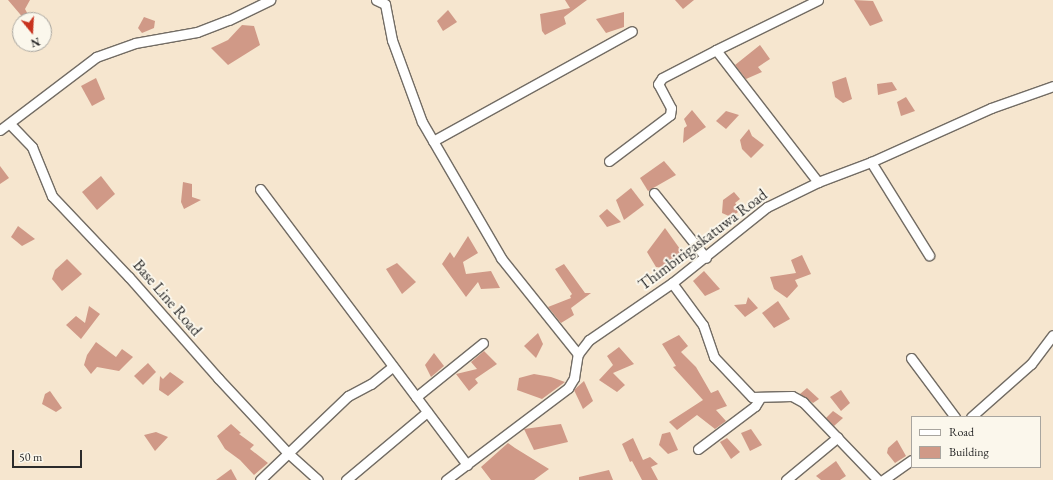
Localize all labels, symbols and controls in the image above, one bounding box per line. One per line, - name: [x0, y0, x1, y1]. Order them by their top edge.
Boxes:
- north arrow: [12, 12, 52, 52]
- text: N: [29, 34, 42, 50]
- street label: Thimbirigaskatuwa Road: [635, 185, 771, 295]
- street label: Base Line Road: [129, 256, 205, 340]
- legend: [911, 416, 1041, 468]
- text: Road: [949, 424, 974, 440]
- scale bar: [14, 442, 84, 468]
- text: Building: [949, 444, 989, 460]
- text: 50 m: [19, 449, 42, 465]

